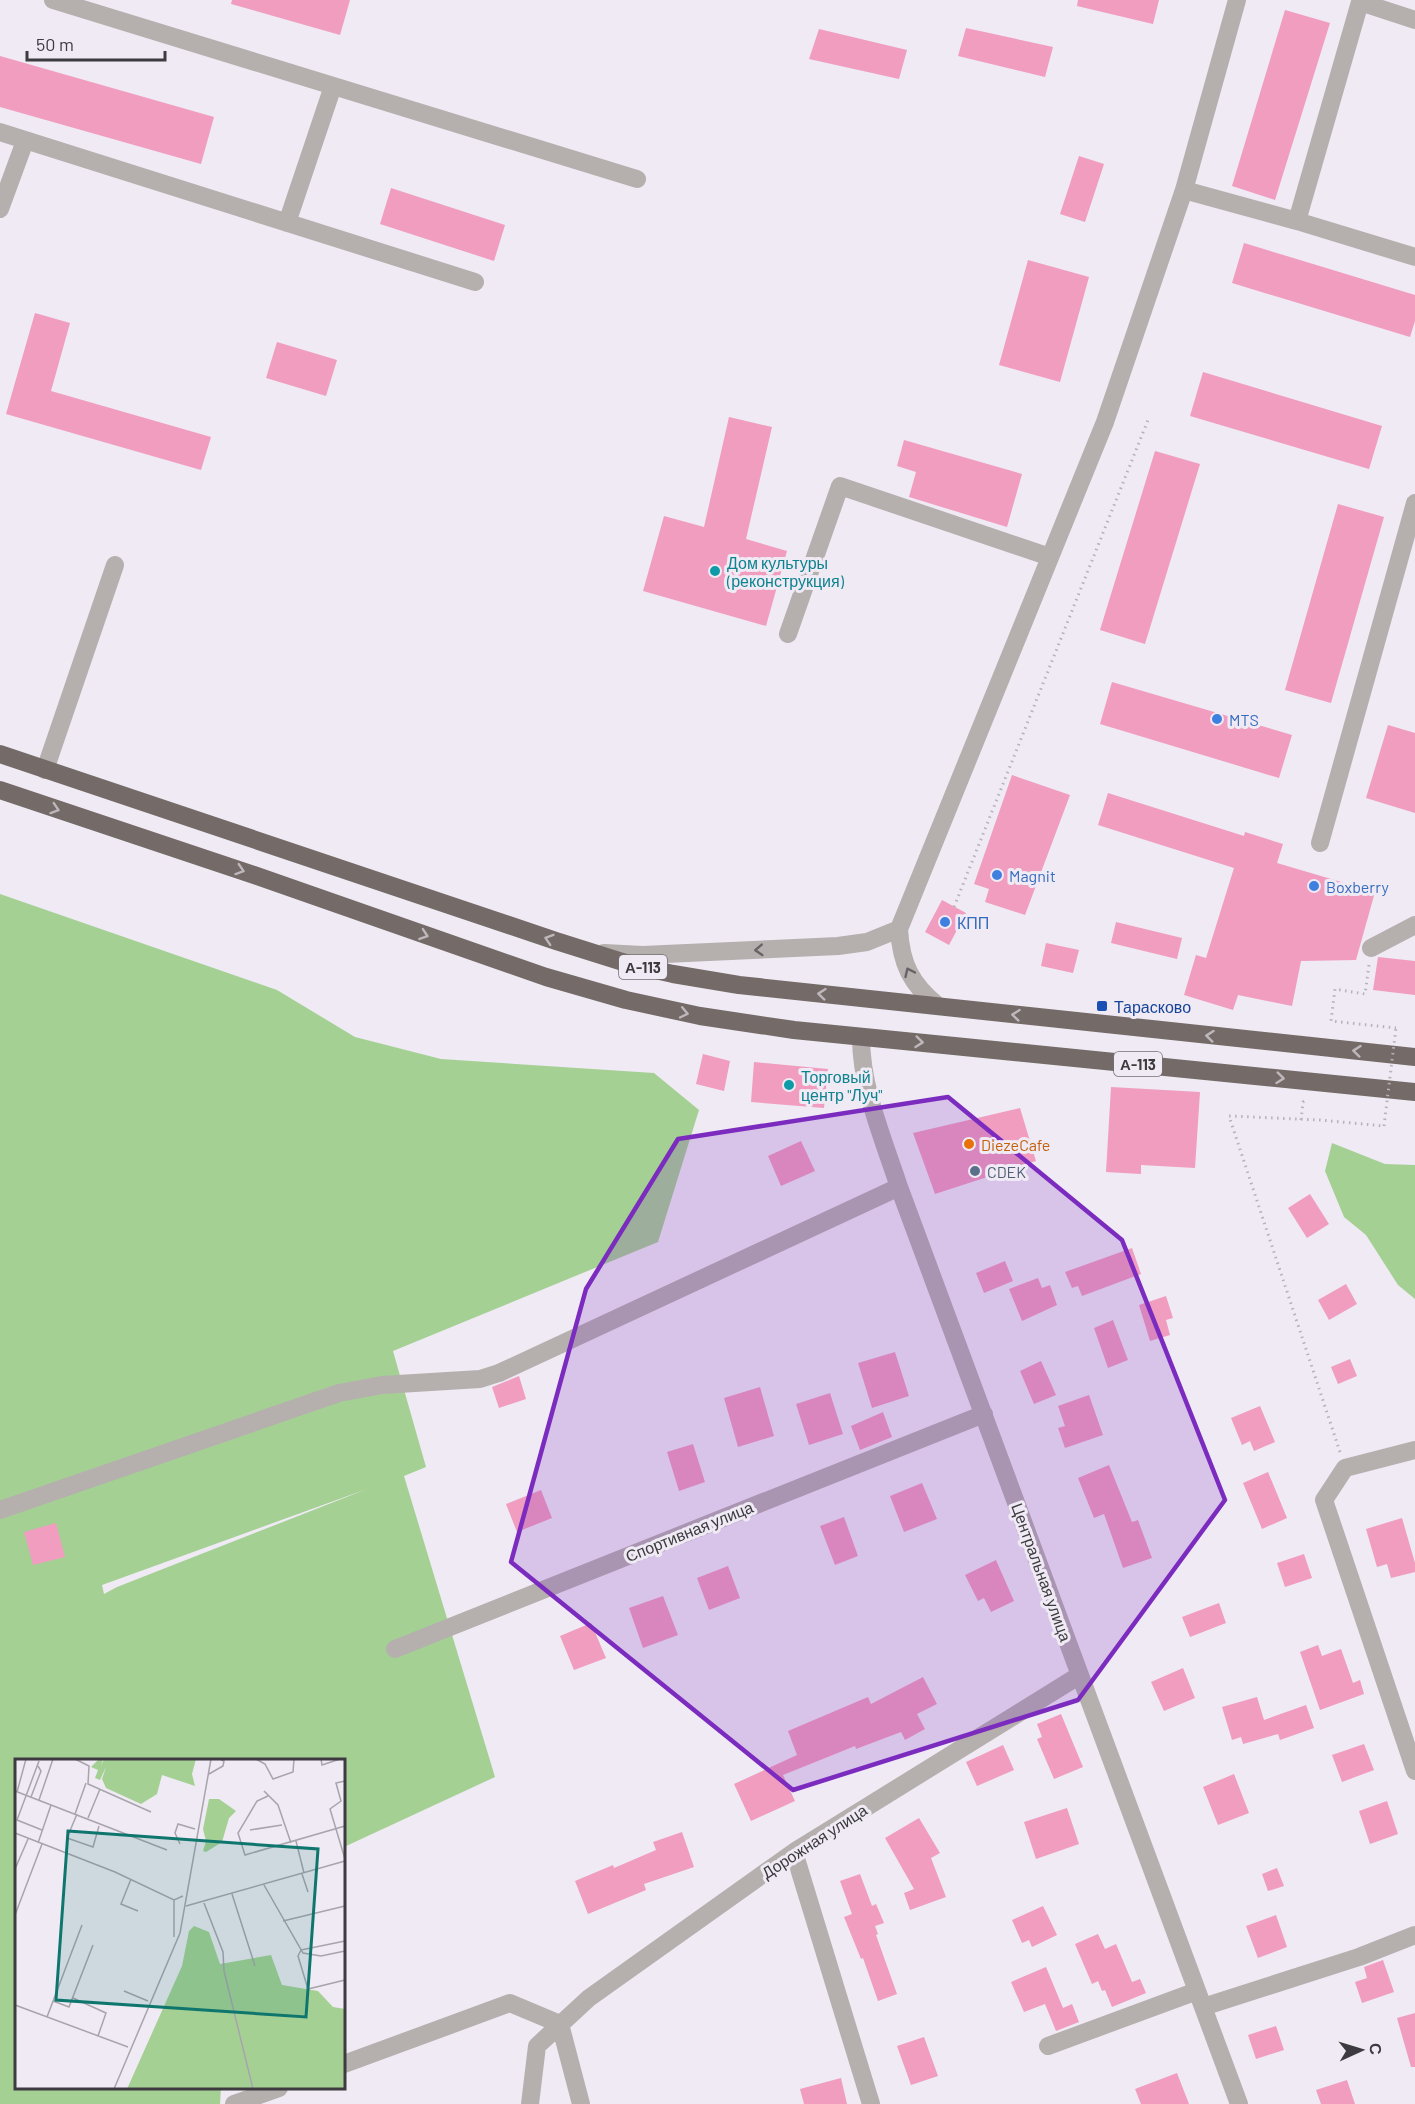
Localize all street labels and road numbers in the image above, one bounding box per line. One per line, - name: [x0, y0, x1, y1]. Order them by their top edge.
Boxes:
- road number: А-113: [619, 955, 667, 979]
- road number: А-113: [1114, 1052, 1162, 1076]
- street label: Спортивная улица: [622, 1497, 756, 1565]
- street label: Центральная улица: [1008, 1500, 1076, 1644]
- street label: Дорожная улица: [758, 1800, 870, 1882]

